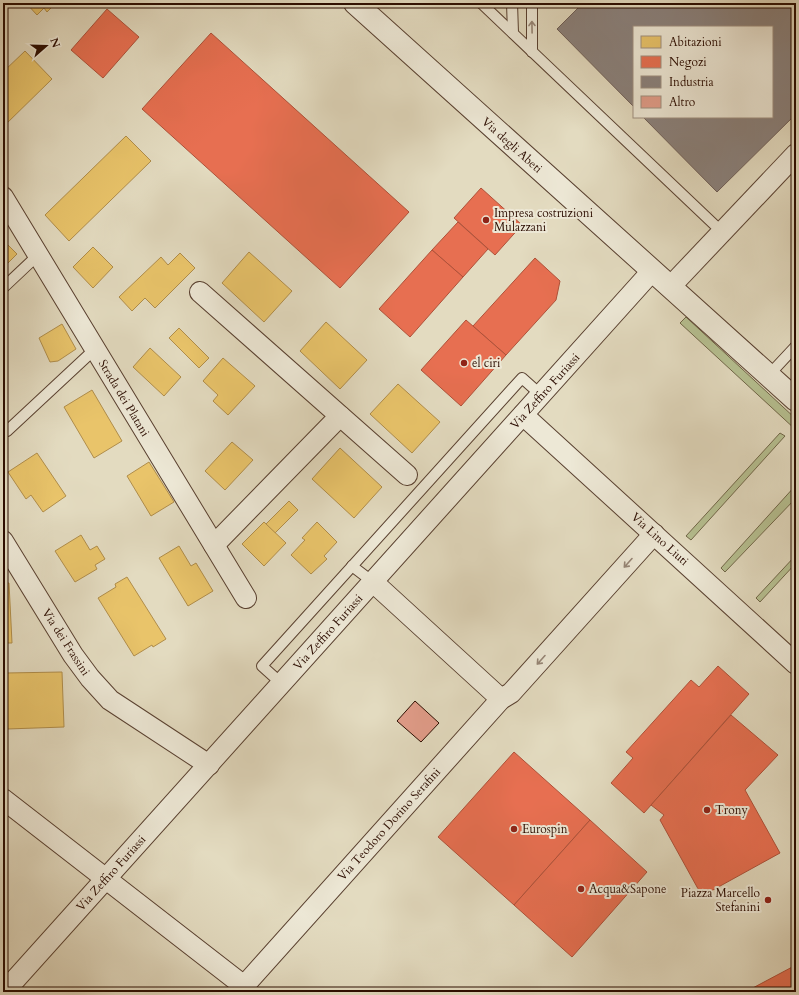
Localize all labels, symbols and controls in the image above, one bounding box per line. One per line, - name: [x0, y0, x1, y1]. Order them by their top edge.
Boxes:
- one-way arrow: [528, 21, 536, 34]
- north arrow: [26, 26, 66, 66]
- legend: [633, 26, 773, 118]
- text: Abitazioni: [669, 34, 722, 50]
- text: N: [46, 36, 64, 50]
- text: Negozi: [669, 54, 707, 70]
- text: Industria: [669, 74, 714, 90]
- text: Altro: [669, 94, 696, 110]
- street label: Via degli Abeti: [478, 113, 546, 177]
- place label: Impresa costruzioni Mulazzani: [494, 205, 594, 235]
- marker: Impresa costruzioni Mulazzani: [481, 215, 491, 225]
- street label: Via Zeffiro Furiassi: [507, 349, 584, 432]
- place label: el ciri: [472, 355, 501, 371]
- street label: Strada dei Platani: [95, 357, 154, 440]
- marker: el ciri: [459, 358, 469, 368]
- street label: Via Lino Liuti: [628, 509, 693, 570]
- one-way arrow: [623, 558, 632, 568]
- street label: Via Zeffiro Furiassi: [290, 590, 367, 673]
- street label: Via dei Frassini: [38, 605, 94, 679]
- one-way arrow: [536, 655, 545, 665]
- street label: Via Teodoro Dorino Serafini: [334, 764, 444, 884]
- place label: Trony: [715, 802, 748, 818]
- marker: Trony: [702, 805, 712, 815]
- place label: Eurospin: [522, 821, 568, 837]
- marker: Eurospin: [509, 824, 519, 834]
- street label: Via Zeffiro Furiassi: [73, 831, 150, 914]
- place label: Acqua&Sapone: [589, 881, 666, 897]
- marker: Acqua&Sapone: [576, 884, 586, 894]
- place label: Piazza Marcello Stefanini: [681, 885, 761, 915]
- marker: Piazza Marcello Stefanini: [763, 895, 773, 905]

